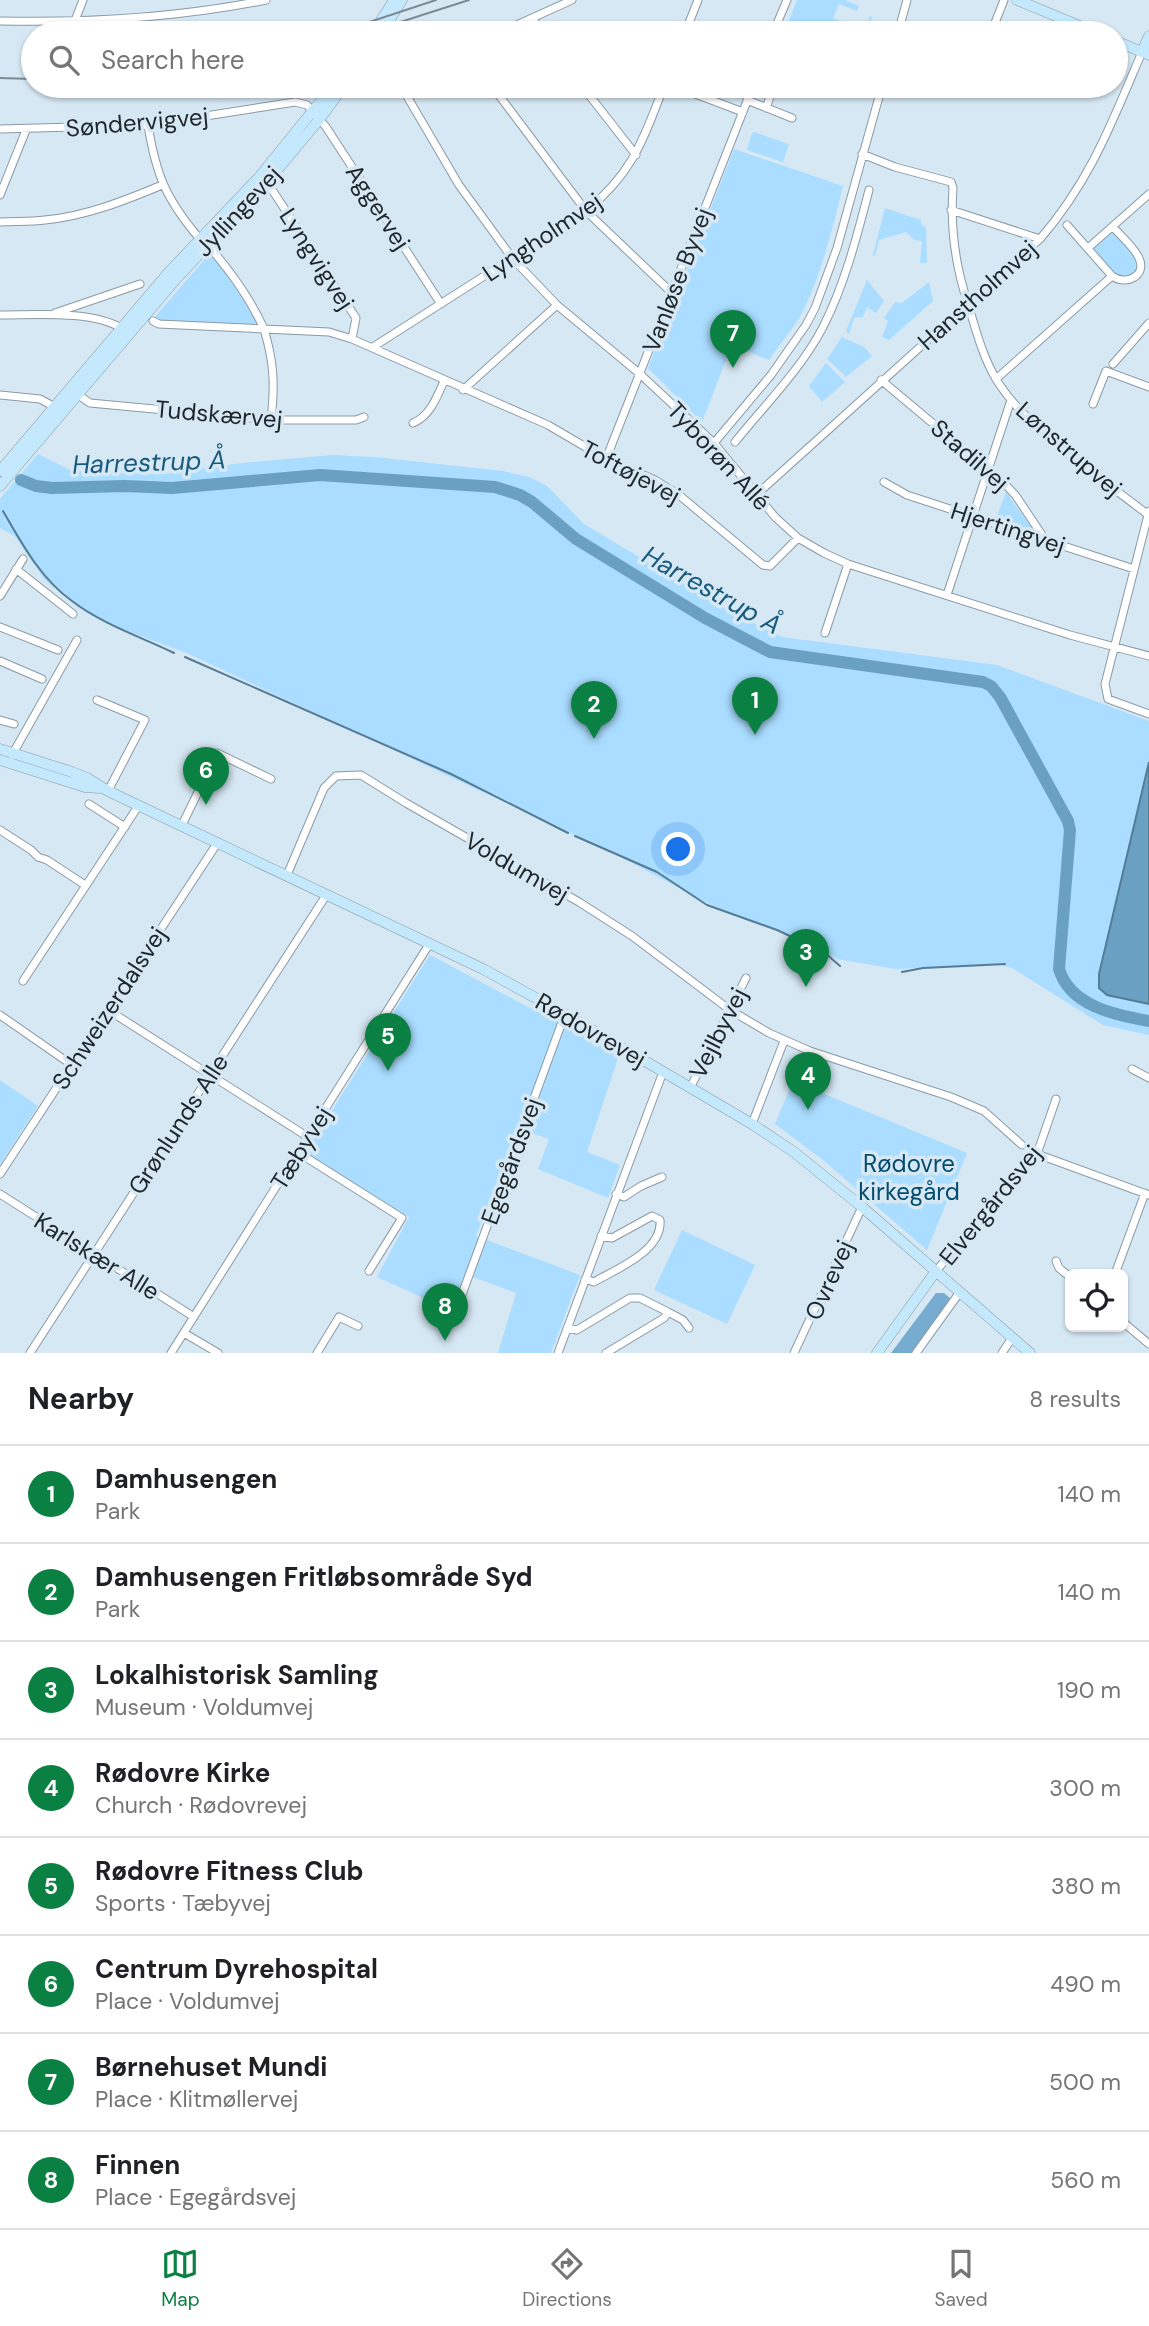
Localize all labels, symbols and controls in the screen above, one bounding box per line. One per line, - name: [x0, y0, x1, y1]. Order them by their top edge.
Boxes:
- search box: [21, 21, 1128, 98]
- icon: search: [45, 41, 83, 79]
- text: Search here: [101, 43, 244, 77]
- street label: Søndervigvej: [64, 100, 210, 144]
- street label: Aggervej: [339, 158, 417, 256]
- street label: Jyllingevej: [188, 159, 288, 263]
- street label: Lyngholmvej: [476, 186, 608, 288]
- street label: Lyngvigvej: [273, 202, 361, 316]
- street label: Vanløse Byvej: [635, 203, 719, 357]
- street label: Hanstholmvej: [911, 233, 1043, 357]
- pin: 7: [710, 310, 756, 368]
- street label: Tudskærvej: [154, 393, 284, 435]
- street label: Tyborøn Allé: [661, 395, 777, 517]
- street label: Lønstrupvej: [1010, 395, 1128, 503]
- street label: Stadilvej: [924, 412, 1016, 498]
- street label: Toftøjevej: [576, 433, 686, 511]
- water label: Harrestrup Å: [71, 442, 227, 482]
- street label: Hjertingvej: [947, 495, 1069, 561]
- water label: Harrestrup Å: [636, 538, 788, 642]
- pin: 1: [732, 677, 778, 735]
- pin: 2: [571, 681, 617, 739]
- pin: 6: [183, 747, 229, 805]
- street label: Voldumvej: [459, 825, 575, 909]
- your location: [661, 832, 695, 866]
- street label: Schweizerdalsvej: [45, 921, 173, 1095]
- pin: 3: [783, 929, 829, 987]
- street label: Vejlbyvej: [682, 982, 754, 1084]
- street label: Rødovrevej: [530, 986, 652, 1074]
- pin: 5: [365, 1013, 411, 1071]
- street label: Grønlunds Alle: [121, 1048, 235, 1200]
- pin: 4: [785, 1052, 831, 1110]
- street label: Egegårdsvej: [474, 1093, 548, 1229]
- street label: Tæbyvej: [263, 1101, 339, 1195]
- street label: Elvergårdsvej: [932, 1139, 1048, 1271]
- park label: Rødovre kirkegård: [858, 1148, 960, 1207]
- street label: Karlskær Alle: [28, 1205, 166, 1307]
- street label: Ovrevej: [798, 1235, 860, 1325]
- map controls: [1065, 1269, 1128, 1332]
- button: locate: [1065, 1269, 1128, 1332]
- pin: 8: [422, 1283, 468, 1341]
- text: Nearby: [28, 1379, 134, 1418]
- text: 8 results: [1029, 1384, 1121, 1414]
- text: Damhusengen: [95, 1462, 277, 1496]
- text: 1: [47, 1479, 55, 1509]
- text: 140 m: [1058, 1479, 1121, 1509]
- text: Park: [95, 1496, 140, 1526]
- text: Damhusengen Fritløbsområde Syd: [95, 1560, 533, 1594]
- text: 2: [44, 1577, 58, 1607]
- text: 140 m: [1058, 1577, 1121, 1607]
- text: Park: [95, 1594, 140, 1624]
- text: Lokalhistorisk Samling: [95, 1658, 379, 1692]
- text: 3: [44, 1675, 58, 1705]
- text: 190 m: [1057, 1675, 1121, 1705]
- text: Museum · Voldumvej: [95, 1692, 313, 1722]
- text: Rødovre Kirke: [95, 1756, 270, 1790]
- text: 4: [44, 1773, 58, 1803]
- text: 300 m: [1049, 1773, 1121, 1803]
- text: Church · Rødovrevej: [95, 1790, 307, 1820]
- text: Rødovre Fitness Club: [95, 1854, 364, 1888]
- text: 5: [44, 1871, 58, 1901]
- text: 380 m: [1051, 1871, 1121, 1901]
- text: Sports · Tæbyvej: [95, 1888, 271, 1918]
- text: Centrum Dyrehospital: [95, 1952, 378, 1986]
- text: 6: [44, 1969, 58, 1999]
- text: 490 m: [1050, 1969, 1121, 1999]
- text: Place · Voldumvej: [95, 1986, 280, 2016]
- text: Børnehuset Mundi: [95, 2050, 327, 2084]
- text: 7: [45, 2067, 57, 2097]
- text: 500 m: [1049, 2067, 1121, 2097]
- text: Place · Klitmøllervej: [95, 2084, 298, 2114]
- text: Finnen: [95, 2148, 180, 2182]
- text: 8: [44, 2165, 58, 2195]
- text: 560 m: [1050, 2165, 1121, 2195]
- text: Place · Egegårdsvej: [95, 2182, 296, 2212]
- tab: Map: [161, 2245, 200, 2312]
- tab: Directions: [522, 2245, 612, 2312]
- tab: Saved: [934, 2245, 988, 2312]

